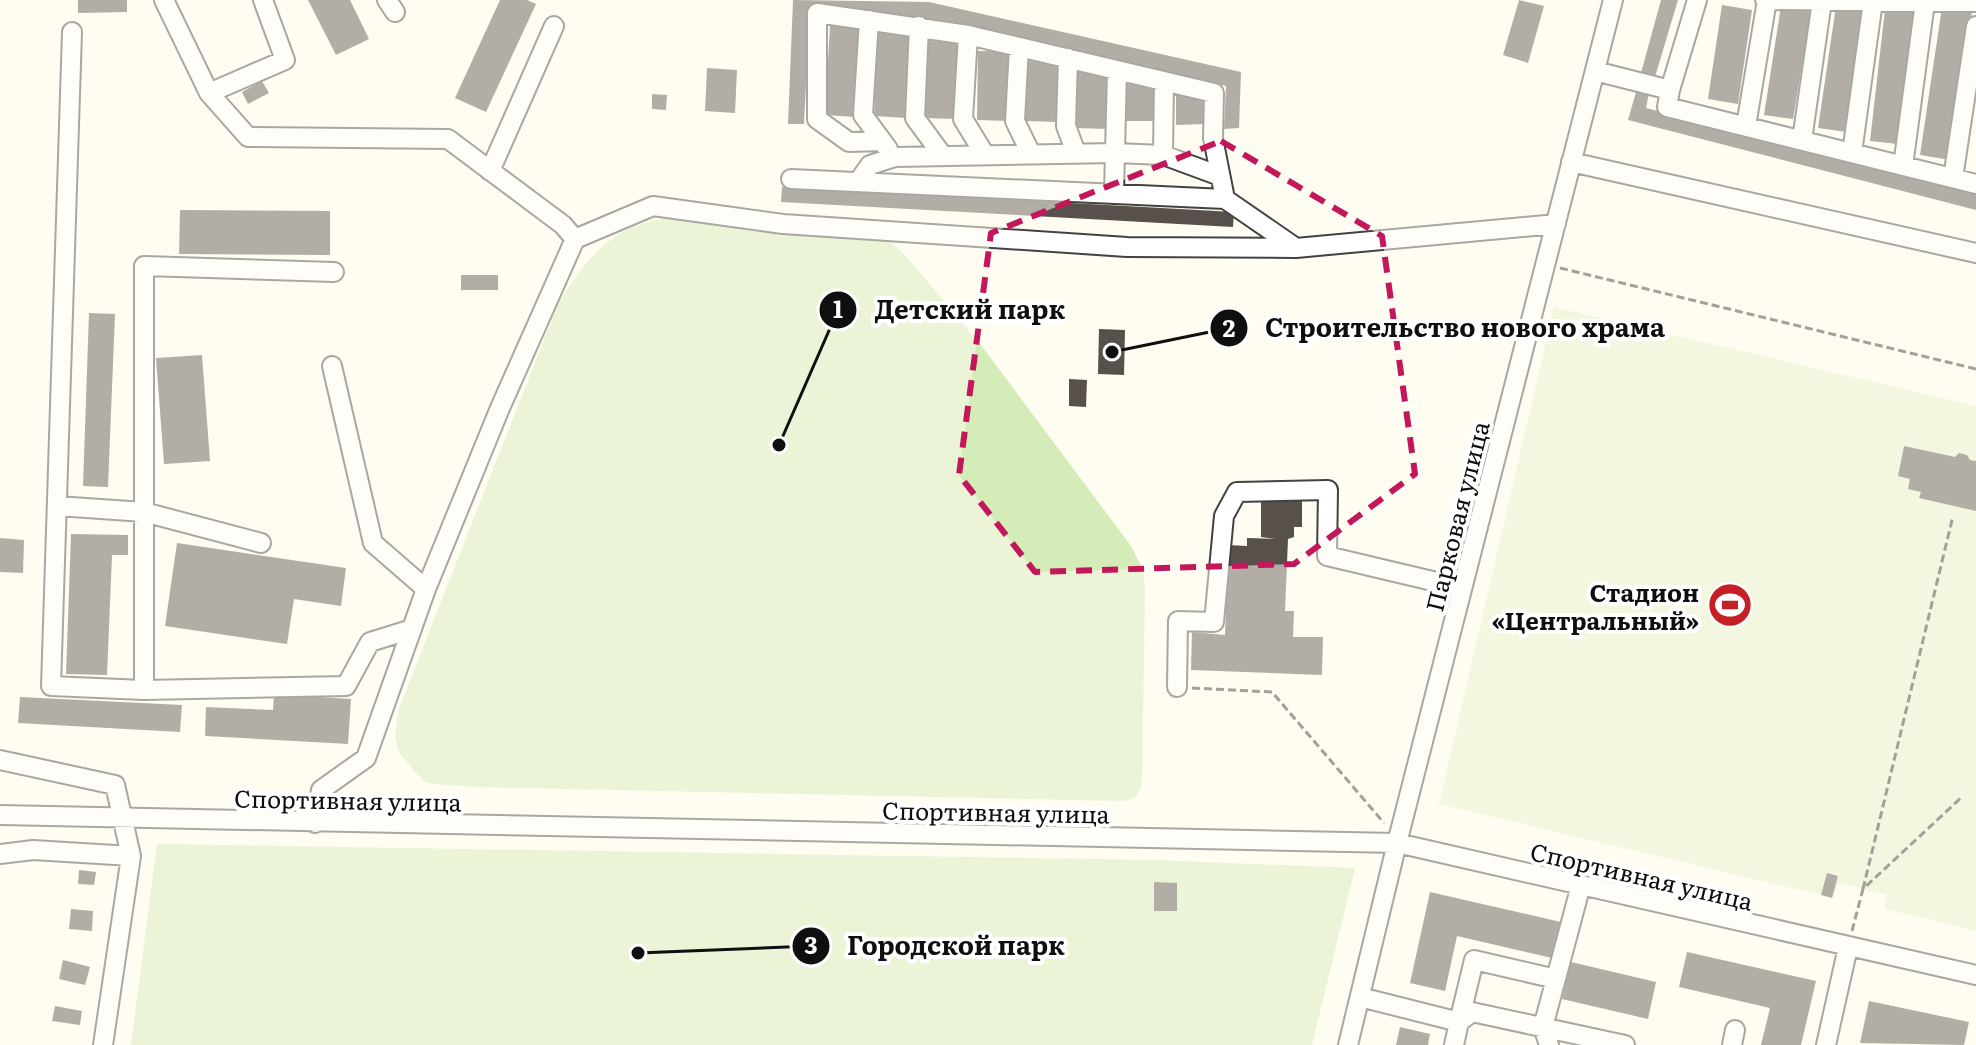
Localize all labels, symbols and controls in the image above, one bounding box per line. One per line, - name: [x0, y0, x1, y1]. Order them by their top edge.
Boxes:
- callout: Детский парк: [818, 285, 1081, 335]
- text: Детский парк: [875, 288, 1065, 327]
- text: 1: [833, 290, 843, 325]
- callout: Строительство нового храма: [1209, 303, 1681, 353]
- text: Строительство нового храма: [1265, 306, 1665, 345]
- text: 2: [1223, 309, 1236, 344]
- street label: Парковая улица: [1415, 417, 1497, 615]
- place label: Стадион «Центральный»: [1492, 574, 1699, 637]
- sports icon: Стадион «Центральный»: [1706, 581, 1754, 629]
- street label: Спортивная улица: [234, 780, 462, 818]
- street label: Спортивная улица: [882, 792, 1110, 830]
- street label: Спортивная улица: [1527, 832, 1757, 918]
- callout: Городской парк: [791, 921, 1081, 971]
- text: Городской парк: [847, 924, 1065, 963]
- text: 3: [804, 926, 818, 961]

